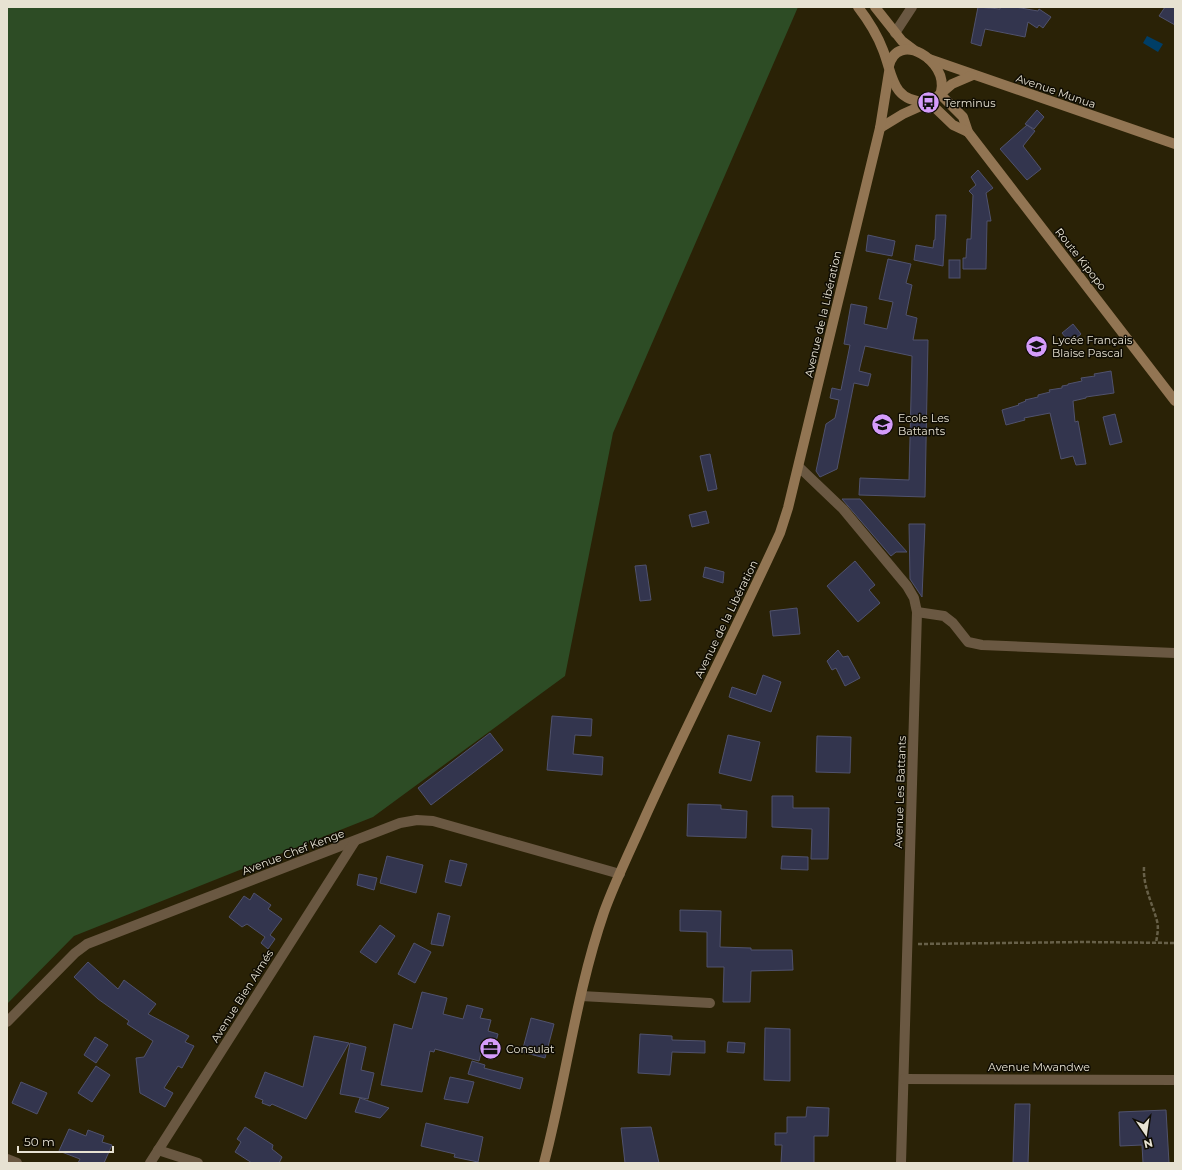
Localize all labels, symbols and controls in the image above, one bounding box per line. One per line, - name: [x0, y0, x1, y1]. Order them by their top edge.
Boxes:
- street label: Avenue Munua: [1014, 71, 1098, 111]
- bus stop icon: Terminus: [915, 90, 941, 116]
- place label: Terminus: [944, 96, 996, 110]
- street label: Route Kipopo: [1052, 225, 1110, 293]
- street label: Avenue de la Libération: [802, 249, 844, 379]
- school or university icon: Lycée Français Blaise Pascal: [1024, 333, 1050, 359]
- place label: Lycée Français Blaise Pascal: [1052, 333, 1133, 360]
- school or university icon: Ecole Les Battants: [869, 411, 895, 437]
- place label: Ecole Les Battants: [898, 411, 950, 438]
- street label: Avenue de la Libération: [691, 558, 761, 680]
- street label: Avenue Les Battants: [891, 735, 909, 849]
- street label: Avenue Chef Kenge: [240, 826, 347, 878]
- street label: Avenue Bien Aimés: [208, 946, 277, 1045]
- office icon: Consulat: [478, 1036, 504, 1062]
- place label: Consulat: [506, 1042, 555, 1056]
- street label: Avenue Mwandwe: [988, 1060, 1090, 1074]
- north arrow: [1126, 1114, 1166, 1154]
- scale bar: [18, 1128, 113, 1154]
- text: 50 m: [24, 1134, 55, 1149]
- text: N: [1142, 1136, 1154, 1152]

